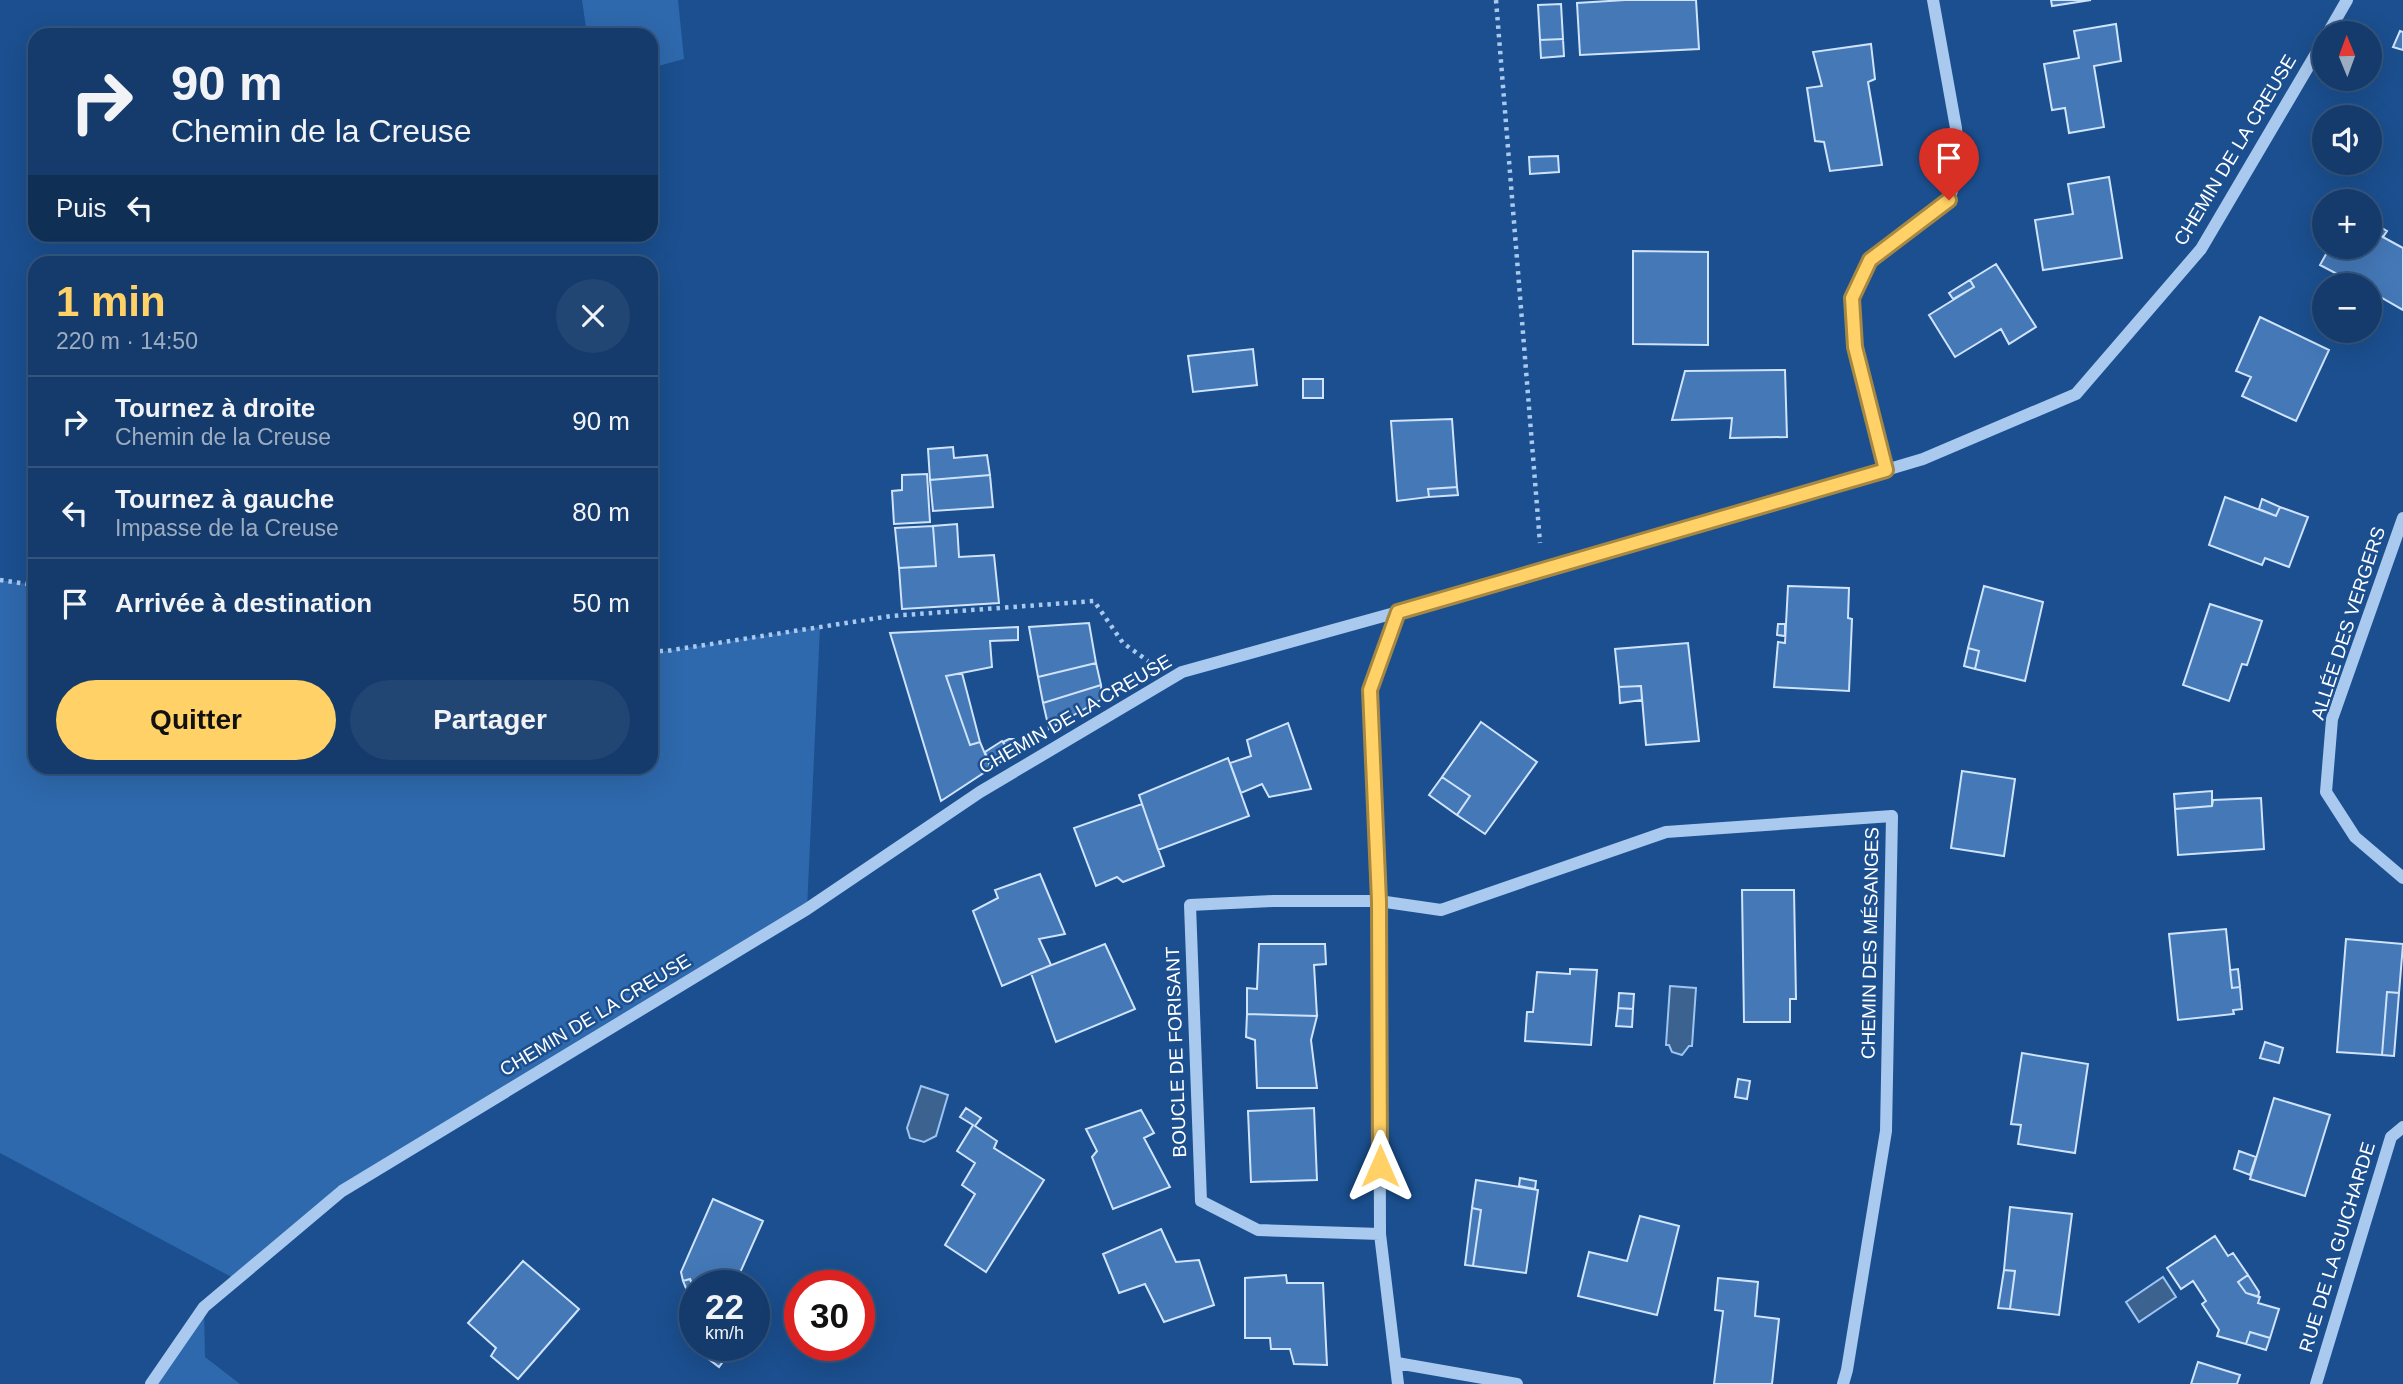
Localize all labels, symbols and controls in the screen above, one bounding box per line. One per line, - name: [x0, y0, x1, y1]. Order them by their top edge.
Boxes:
- north arrow: [2312, 21, 2382, 91]
- map controls: [2312, 21, 2382, 343]
- street label: CHEMIN DE LA CREUSE: [2170, 51, 2300, 249]
- icon: right: [56, 56, 147, 147]
- text: 90 m: [171, 56, 283, 110]
- button: sound: [2312, 105, 2382, 175]
- text: Chemin de la Creuse: [171, 113, 472, 149]
- pin: [1919, 128, 1979, 200]
- icon: arrive: [1930, 139, 1968, 177]
- icon: left: [121, 189, 159, 227]
- button: +: [2312, 189, 2382, 259]
- text: Puis: [56, 193, 107, 223]
- button: −: [2312, 273, 2382, 343]
- text: 1 min: [56, 278, 166, 325]
- button: close: [556, 279, 630, 353]
- text: 220 m · 14:50: [56, 328, 198, 354]
- text: Tournez à droite: [115, 393, 315, 423]
- icon: right: [56, 403, 94, 441]
- text: 90 m: [572, 406, 630, 436]
- text: Chemin de la Creuse: [115, 424, 331, 450]
- text: Tournez à gauche: [115, 484, 334, 514]
- icon: left: [56, 494, 94, 532]
- text: 80 m: [572, 497, 630, 527]
- text: Impasse de la Creuse: [115, 515, 339, 541]
- street label: ALLÉE DES VERGERS: [2307, 524, 2389, 722]
- icon: arrive: [56, 585, 94, 623]
- text: Arrivée à destination: [115, 588, 372, 618]
- text: 50 m: [572, 588, 630, 618]
- street label: CHEMIN DE LA CREUSE: [975, 650, 1175, 778]
- button: Quitter: [56, 680, 336, 760]
- button: Partager: [350, 680, 630, 760]
- street label: CHEMIN DES MÉSANGES: [1857, 827, 1883, 1059]
- street label: BOUCLE DE FORISANT: [1162, 946, 1190, 1158]
- street label: CHEMIN DE LA CREUSE: [496, 950, 694, 1080]
- position arrow: [1343, 1129, 1417, 1203]
- street label: RUE DE LA GUICHARDE: [2295, 1139, 2379, 1355]
- speed limit sign: 30: [784, 1270, 875, 1361]
- text: 22: [705, 1287, 744, 1326]
- text: km/h: [705, 1323, 744, 1343]

